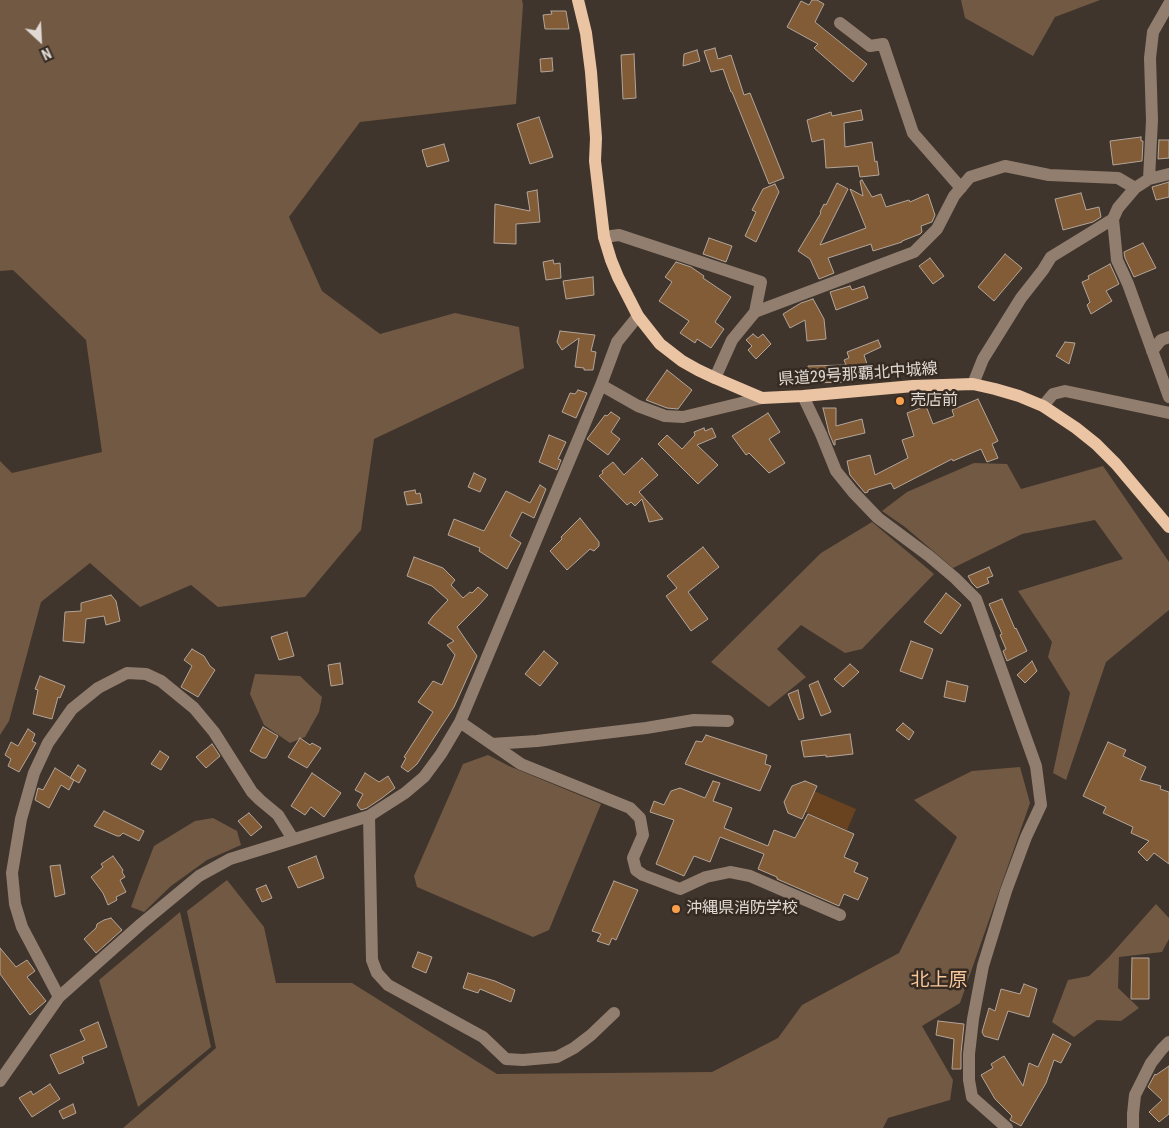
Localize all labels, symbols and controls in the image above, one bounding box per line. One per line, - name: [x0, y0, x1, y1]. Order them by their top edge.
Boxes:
- north arrow: [15, 15, 65, 65]
- text: N: [39, 45, 54, 63]
- street label: 県道29号那覇北中城線: [778, 360, 938, 390]
- place label: 売店前: [910, 391, 958, 411]
- marker: 売店前: [894, 395, 906, 407]
- place label: 沖縄県消防学校: [686, 899, 798, 919]
- marker: 沖縄県消防学校: [670, 903, 682, 915]
- district label: 北上原: [911, 970, 967, 992]

